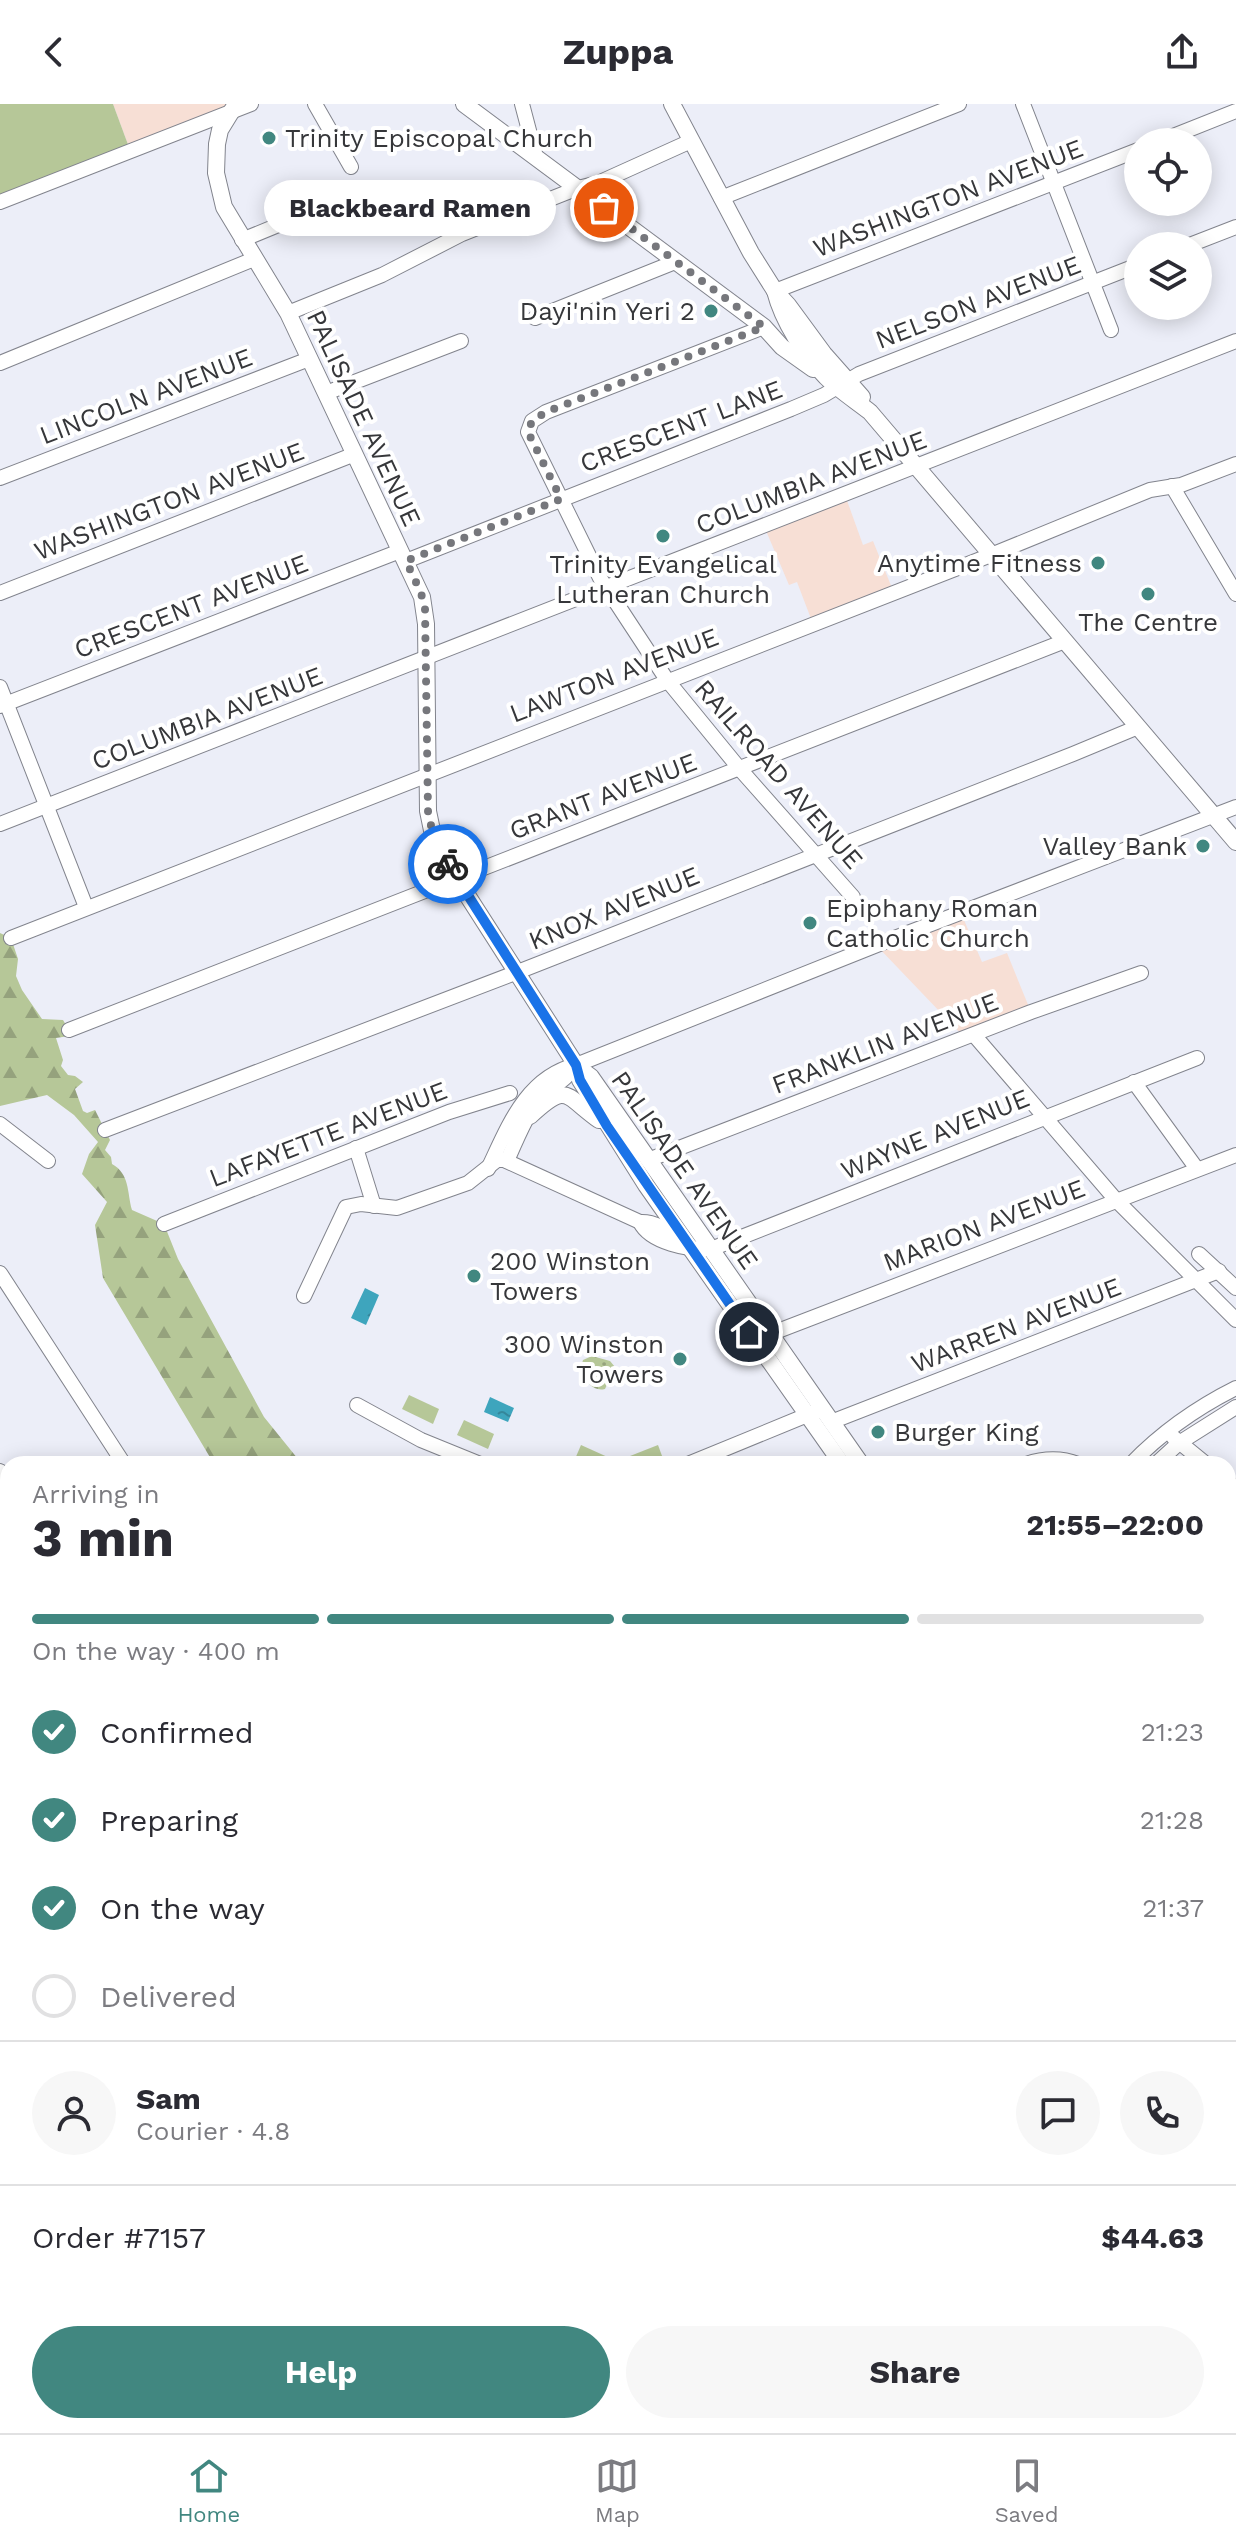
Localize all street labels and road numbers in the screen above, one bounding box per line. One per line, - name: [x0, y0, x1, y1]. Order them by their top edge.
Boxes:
- street label: WASHINGTON AVENUE: [809, 133, 1087, 263]
- street label: NELSON AVENUE: [871, 249, 1085, 355]
- street label: PALISADE AVENUE: [301, 305, 427, 531]
- street label: LINCOLN AVENUE: [36, 342, 256, 450]
- street label: CRESCENT LANE: [576, 374, 786, 478]
- street label: COLUMBIA AVENUE: [691, 424, 931, 540]
- street label: WASHINGTON AVENUE: [30, 436, 308, 566]
- street label: CRESCENT AVENUE: [70, 548, 312, 664]
- street label: LAWTON AVENUE: [505, 621, 723, 729]
- street label: COLUMBIA AVENUE: [87, 660, 327, 776]
- street label: RAILROAD AVENUE: [689, 673, 869, 875]
- street label: GRANT AVENUE: [505, 746, 701, 846]
- street label: KNOX AVENUE: [524, 860, 704, 956]
- street label: FRANKLIN AVENUE: [768, 986, 1002, 1100]
- street label: PALISADE AVENUE: [605, 1065, 765, 1275]
- street label: LAFAYETTE AVENUE: [205, 1075, 451, 1193]
- street label: WAYNE AVENUE: [836, 1083, 1034, 1185]
- street label: MARION AVENUE: [879, 1173, 1089, 1277]
- street label: WARREN AVENUE: [907, 1271, 1125, 1379]

